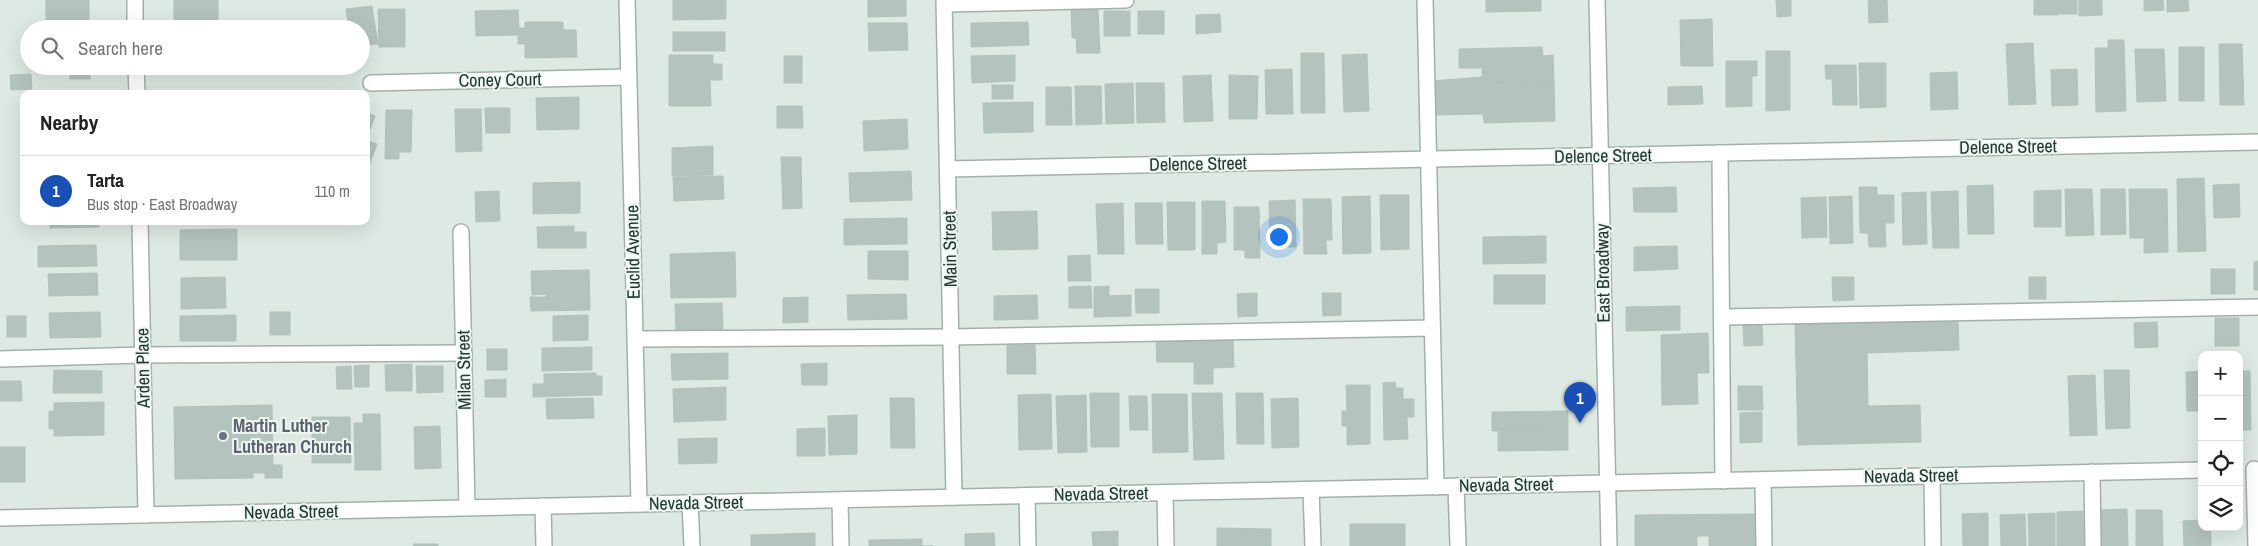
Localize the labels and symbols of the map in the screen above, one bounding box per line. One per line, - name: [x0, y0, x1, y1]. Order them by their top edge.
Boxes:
- street label: Coney Court: [458, 66, 542, 93]
- street label: Delence Street: [1959, 133, 2057, 160]
- street label: Delence Street: [1554, 142, 1652, 169]
- street label: Delence Street: [1149, 150, 1247, 177]
- street label: Euclid Avenue: [619, 205, 646, 299]
- street label: Main Street: [936, 211, 963, 287]
- street label: East Broadway: [1589, 223, 1616, 323]
- your location: [1266, 224, 1292, 250]
- street label: Arden Place: [129, 328, 156, 409]
- street label: Milan Street: [450, 330, 477, 410]
- pin: 1: [1564, 382, 1596, 423]
- place label: Martin Luther Lutheran Church: [233, 413, 352, 459]
- marker: Martin Luther Lutheran Church: [217, 430, 229, 442]
- street label: Nevada Street: [1864, 462, 1958, 489]
- street label: Nevada Street: [1459, 471, 1553, 498]
- street label: Nevada Street: [1054, 480, 1148, 507]
- street label: Nevada Street: [649, 489, 743, 516]
- street label: Nevada Street: [244, 498, 338, 525]

